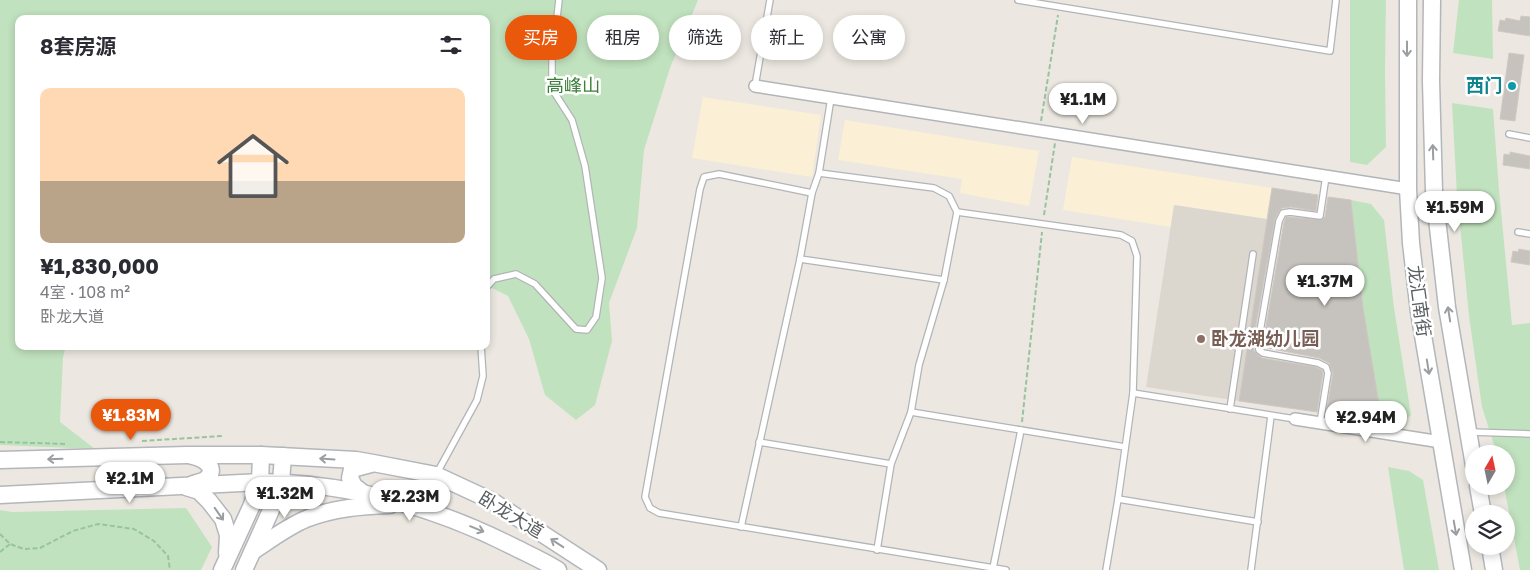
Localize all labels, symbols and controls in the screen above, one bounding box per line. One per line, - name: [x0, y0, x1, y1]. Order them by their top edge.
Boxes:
- chip: 买房: [505, 15, 577, 60]
- chip: 租房: [587, 15, 659, 60]
- chip: 筛选: [669, 15, 741, 60]
- chip: 新上: [751, 15, 823, 60]
- chip: 公寓: [833, 15, 905, 60]
- icon: filters: [437, 31, 465, 59]
- text: 8套房源: [40, 33, 116, 59]
- one-way arrow: [1402, 40, 1412, 56]
- park label: 高峰山: [546, 74, 600, 96]
- place label: 西门: [1466, 74, 1502, 96]
- marker: 西门: [1506, 80, 1518, 92]
- pin: ¥1.1M: [1048, 82, 1118, 125]
- text: ¥1.1M: [1060, 89, 1106, 109]
- icon: home: [208, 121, 298, 211]
- one-way arrow: [1429, 145, 1438, 161]
- pin: ¥1.59M: [1414, 190, 1496, 233]
- text: ¥1.59M: [1426, 197, 1484, 217]
- text: ¥1,830,000: [40, 253, 159, 279]
- pin: ¥1.37M: [1284, 264, 1366, 307]
- street label: 龙汇南街: [1404, 264, 1436, 338]
- text: ¥1.37M: [1297, 271, 1353, 291]
- text: 4室 · 108 m²: [40, 282, 130, 302]
- text: 卧龙大道: [40, 306, 104, 326]
- one-way arrow: [1443, 306, 1453, 322]
- place label: 卧龙湖幼儿园: [1211, 327, 1319, 349]
- marker: 卧龙湖幼儿园: [1195, 333, 1207, 345]
- one-way arrow: [1424, 359, 1434, 375]
- pin: ¥1.83M: [90, 398, 172, 441]
- pin: ¥2.94M: [1325, 400, 1407, 443]
- text: ¥1.83M: [102, 405, 160, 425]
- text: ¥2.94M: [1336, 407, 1396, 427]
- north arrow: [1465, 445, 1515, 495]
- map controls: [1465, 445, 1515, 555]
- one-way arrow: [319, 454, 335, 463]
- one-way arrow: [48, 455, 64, 464]
- pin: ¥2.1M: [95, 462, 165, 504]
- text: ¥2.1M: [106, 468, 154, 488]
- pin: ¥1.32M: [244, 476, 326, 519]
- pin: ¥2.23M: [369, 480, 451, 522]
- text: ¥1.32M: [256, 483, 314, 503]
- text: ¥2.23M: [380, 486, 440, 506]
- street label: 卧龙大道: [475, 486, 548, 542]
- button: layers: [1465, 505, 1515, 555]
- one-way arrow: [214, 507, 224, 521]
- one-way arrow: [1451, 519, 1461, 535]
- one-way arrow: [469, 525, 484, 535]
- one-way arrow: [551, 538, 565, 548]

